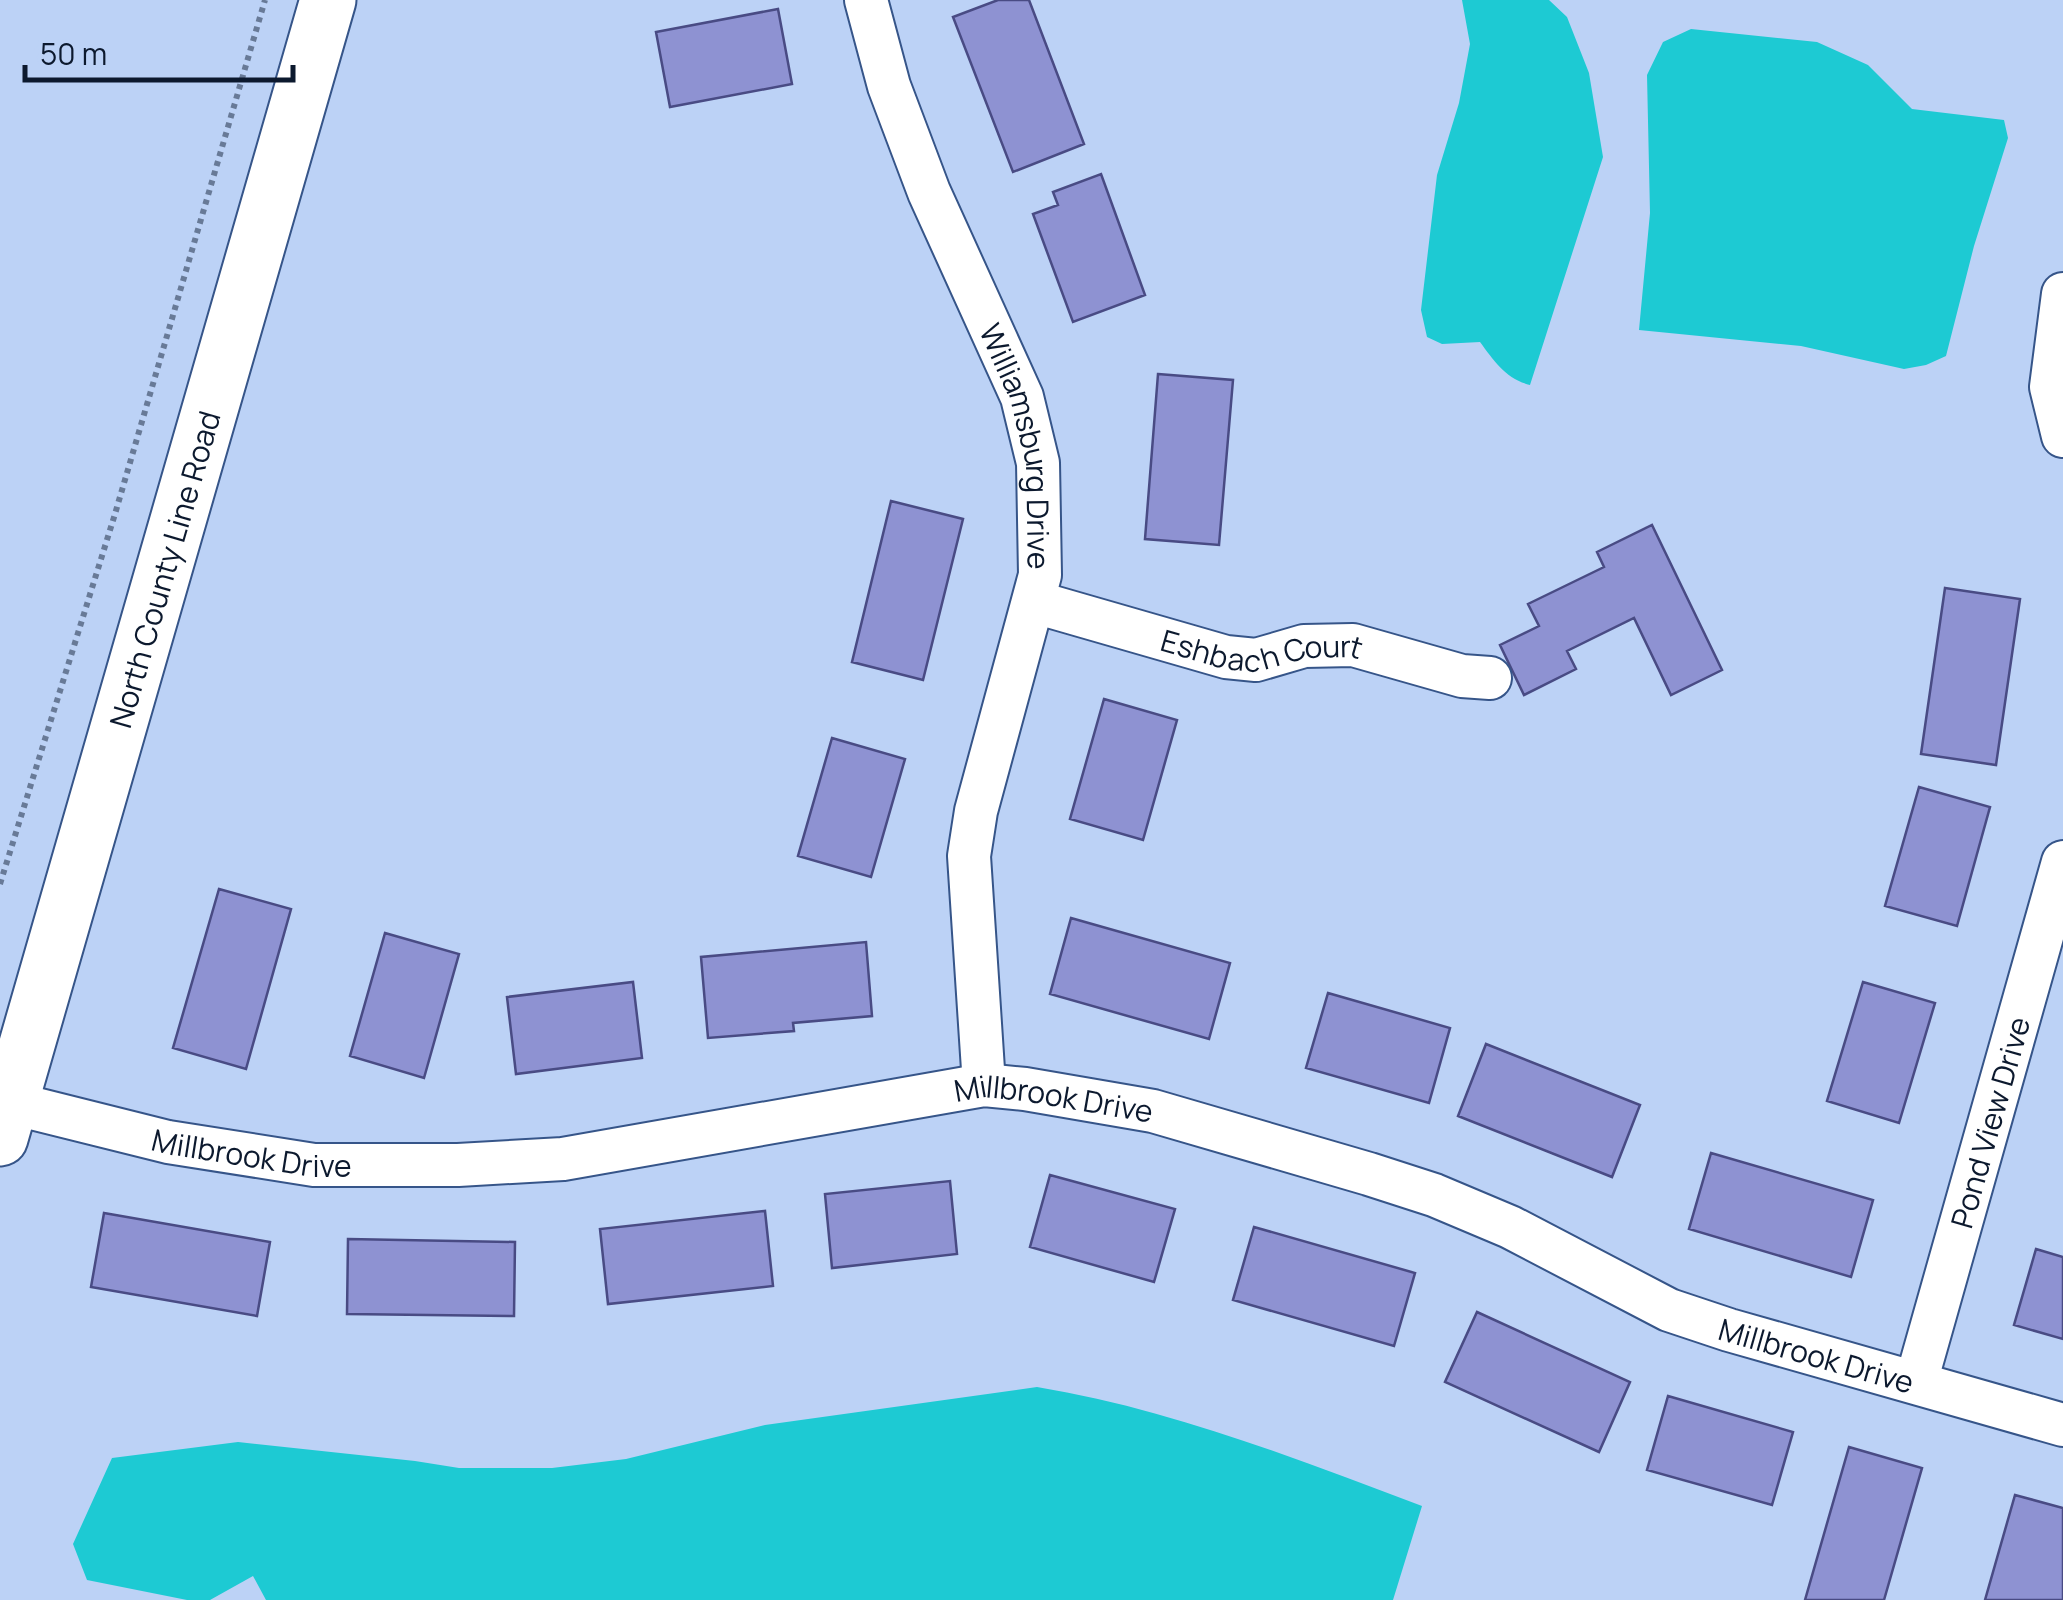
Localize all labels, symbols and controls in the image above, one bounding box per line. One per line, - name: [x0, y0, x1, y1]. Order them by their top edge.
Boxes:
- scale bar: [25, 20, 292, 82]
- text: 50 m: [40, 33, 107, 74]
- street label: Williamsburg Drive: [971, 317, 1060, 570]
- street label: North County Line Road: [99, 406, 229, 732]
- street label: Eshbach Court: [1156, 619, 1368, 681]
- street label: Pond View Drive: [1940, 1012, 2039, 1233]
- street label: Millbrook Drive: [951, 1064, 1156, 1131]
- street label: Millbrook Drive: [148, 1118, 352, 1186]
- street label: Millbrook Drive: [1714, 1308, 1919, 1402]

